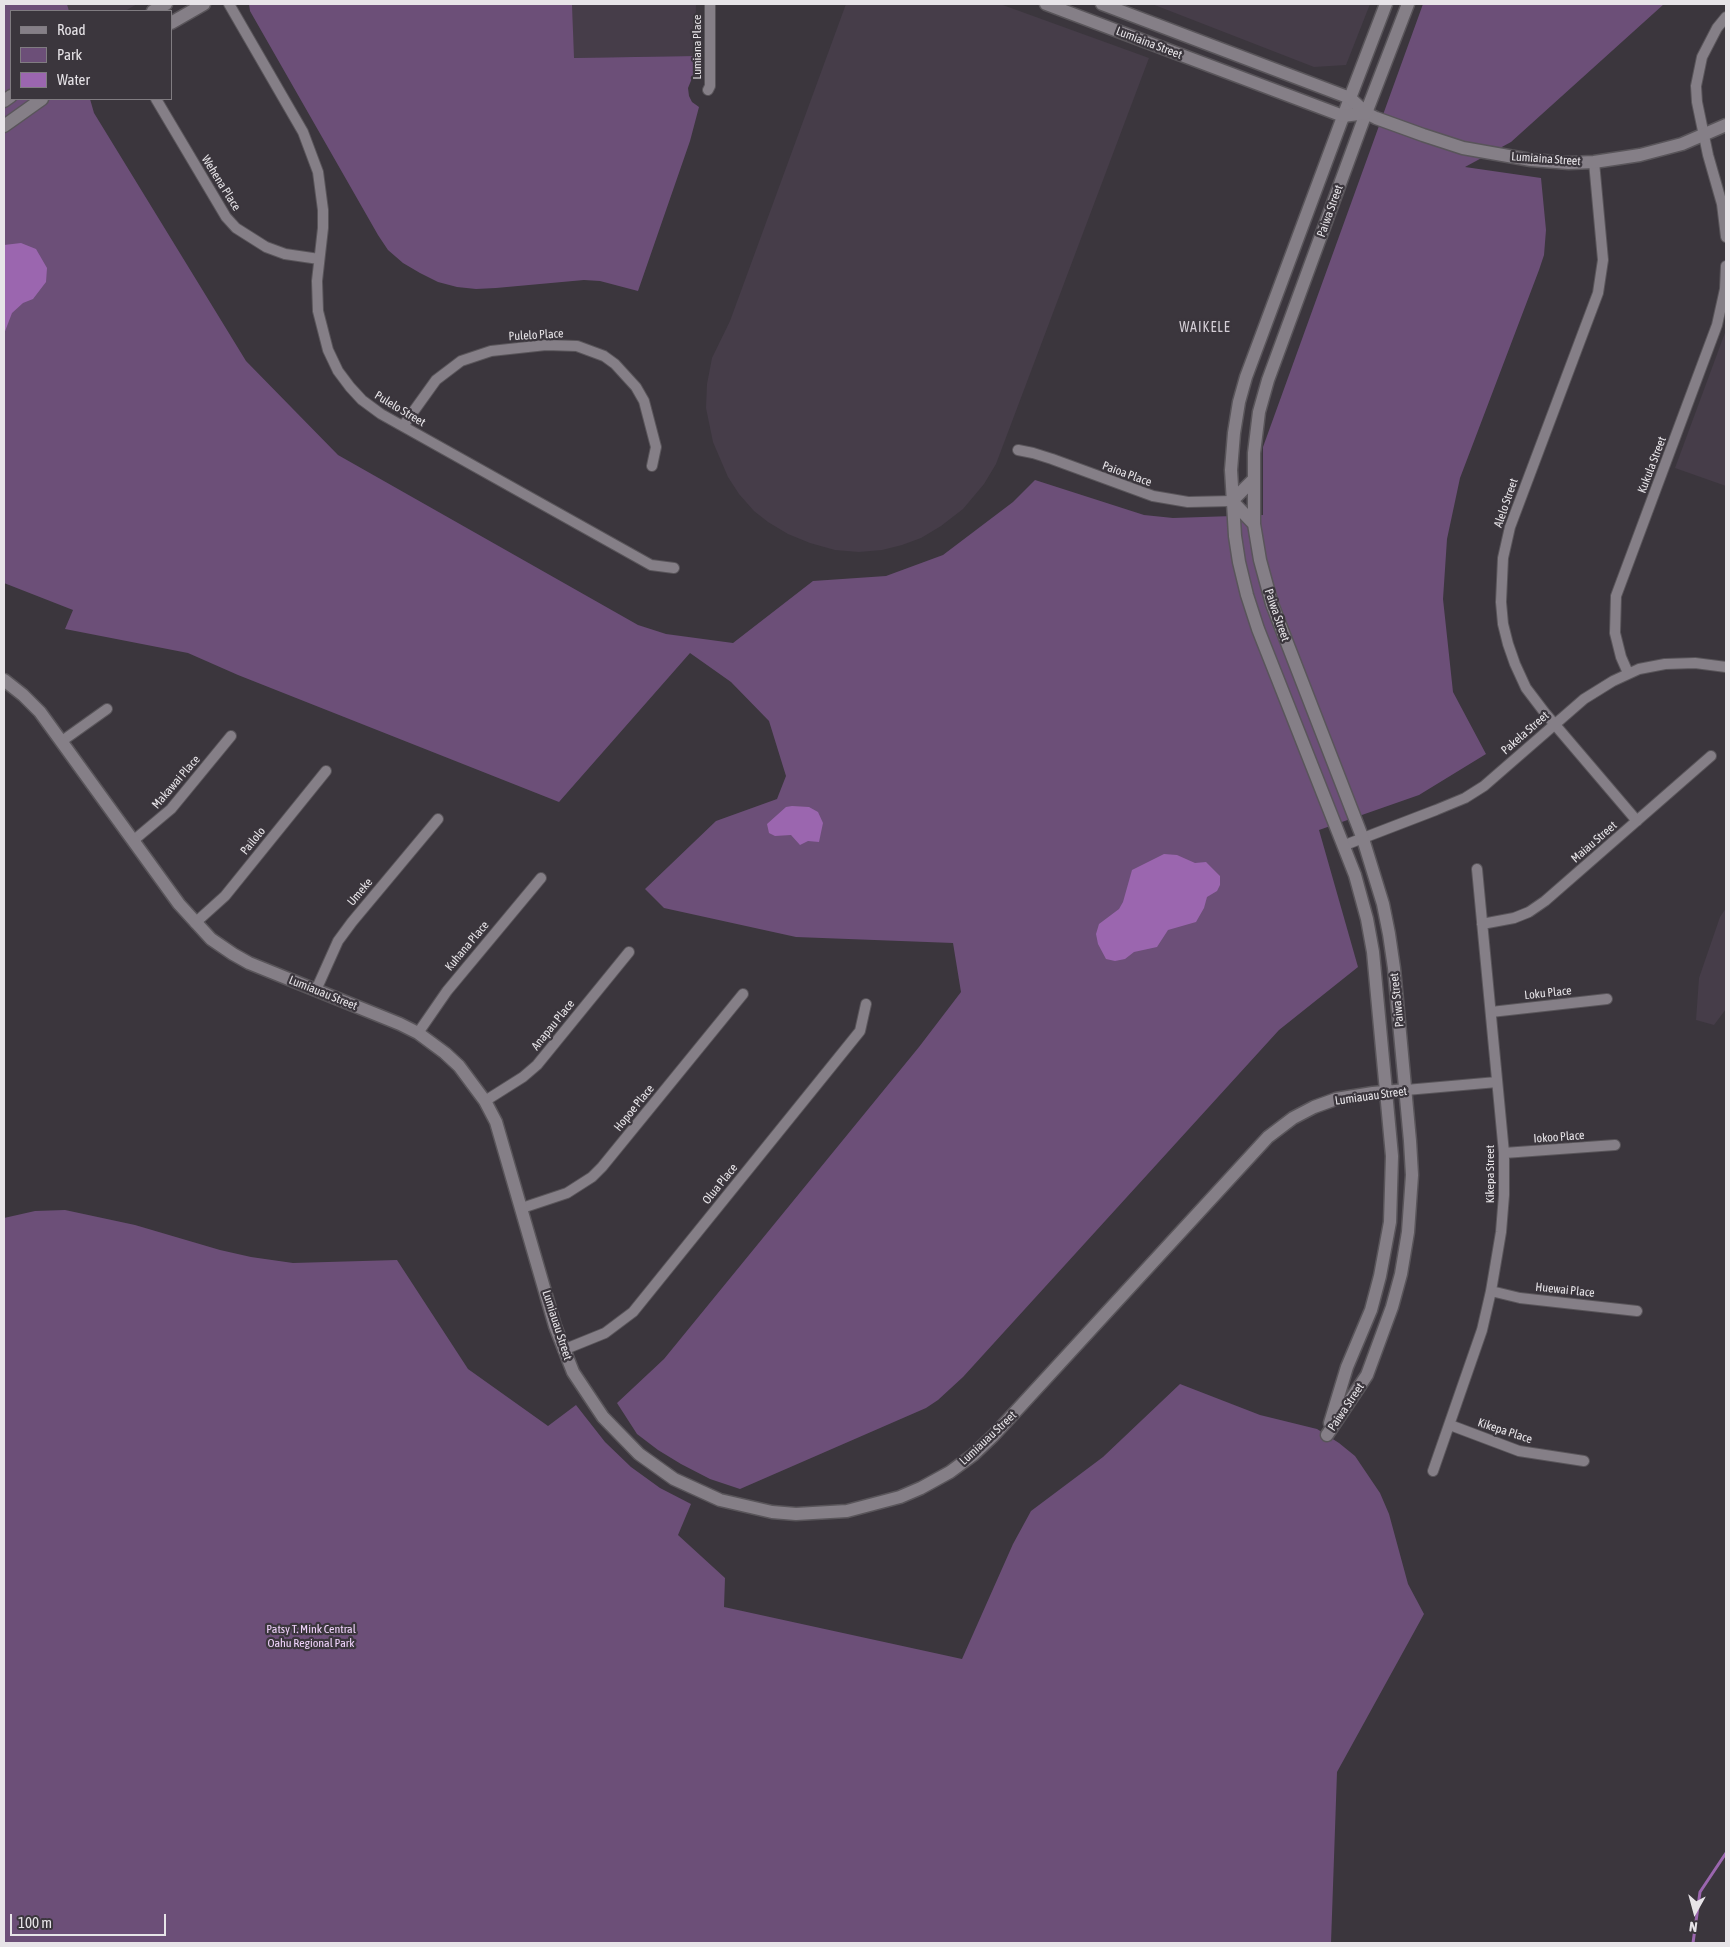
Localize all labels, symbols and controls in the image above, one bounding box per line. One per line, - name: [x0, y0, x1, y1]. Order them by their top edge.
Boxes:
- legend: [10, 10, 172, 100]
- street label: Lumiana Place: [690, 15, 704, 79]
- text: Road: [57, 21, 86, 38]
- street label: Lumiaina Street: [1114, 24, 1184, 62]
- text: Park: [57, 46, 82, 63]
- text: Water: [57, 71, 90, 88]
- street label: Lumiaina Street: [1511, 149, 1581, 169]
- street label: Wehena Place: [198, 153, 244, 213]
- street label: Paiwa Street: [1314, 183, 1346, 239]
- district label: WAIKELE: [1178, 320, 1232, 336]
- street label: Pulelo Place: [508, 326, 564, 344]
- street label: Pulelo Street: [372, 388, 428, 430]
- street label: Kukula Street: [1635, 435, 1669, 495]
- street label: Paioa Place: [1100, 458, 1154, 490]
- street label: Alelo Street: [1491, 477, 1521, 529]
- street label: Paiwa Street: [1261, 587, 1293, 643]
- street label: Pakela Street: [1498, 708, 1552, 758]
- street label: Makawai Place: [149, 752, 203, 812]
- street label: Maiau Street: [1568, 818, 1620, 866]
- street label: Pailolo: [238, 824, 268, 858]
- street label: Umeke: [344, 875, 376, 909]
- street label: Kuhana Place: [442, 918, 492, 974]
- street label: Paiwa Street: [1387, 972, 1407, 1028]
- street label: Lumiauau Street: [287, 973, 359, 1013]
- street label: Loku Place: [1524, 983, 1572, 1003]
- street label: Anapau Place: [528, 997, 578, 1053]
- street label: Hopoe Place: [611, 1082, 657, 1134]
- street label: Lumiauau Street: [1334, 1084, 1408, 1108]
- street label: Iokoo Place: [1533, 1128, 1585, 1146]
- street label: Kikepa Street: [1483, 1145, 1497, 1203]
- street label: Olua Place: [699, 1161, 741, 1207]
- street label: Huewai Place: [1535, 1280, 1595, 1300]
- street label: Lumiauau Street: [539, 1288, 575, 1362]
- street label: Paiwa Street: [1325, 1380, 1367, 1434]
- street label: Lumiauau Street: [957, 1408, 1019, 1468]
- street label: Kikepa Place: [1476, 1415, 1534, 1447]
- park label: Patsy T. Mink Central Oahu Regional Park: [266, 1622, 356, 1650]
- north arrow: [1670, 1887, 1720, 1937]
- scale bar: [12, 1904, 169, 1936]
- text: 100 m: [18, 1914, 52, 1931]
- text: N: [1688, 1918, 1698, 1935]

